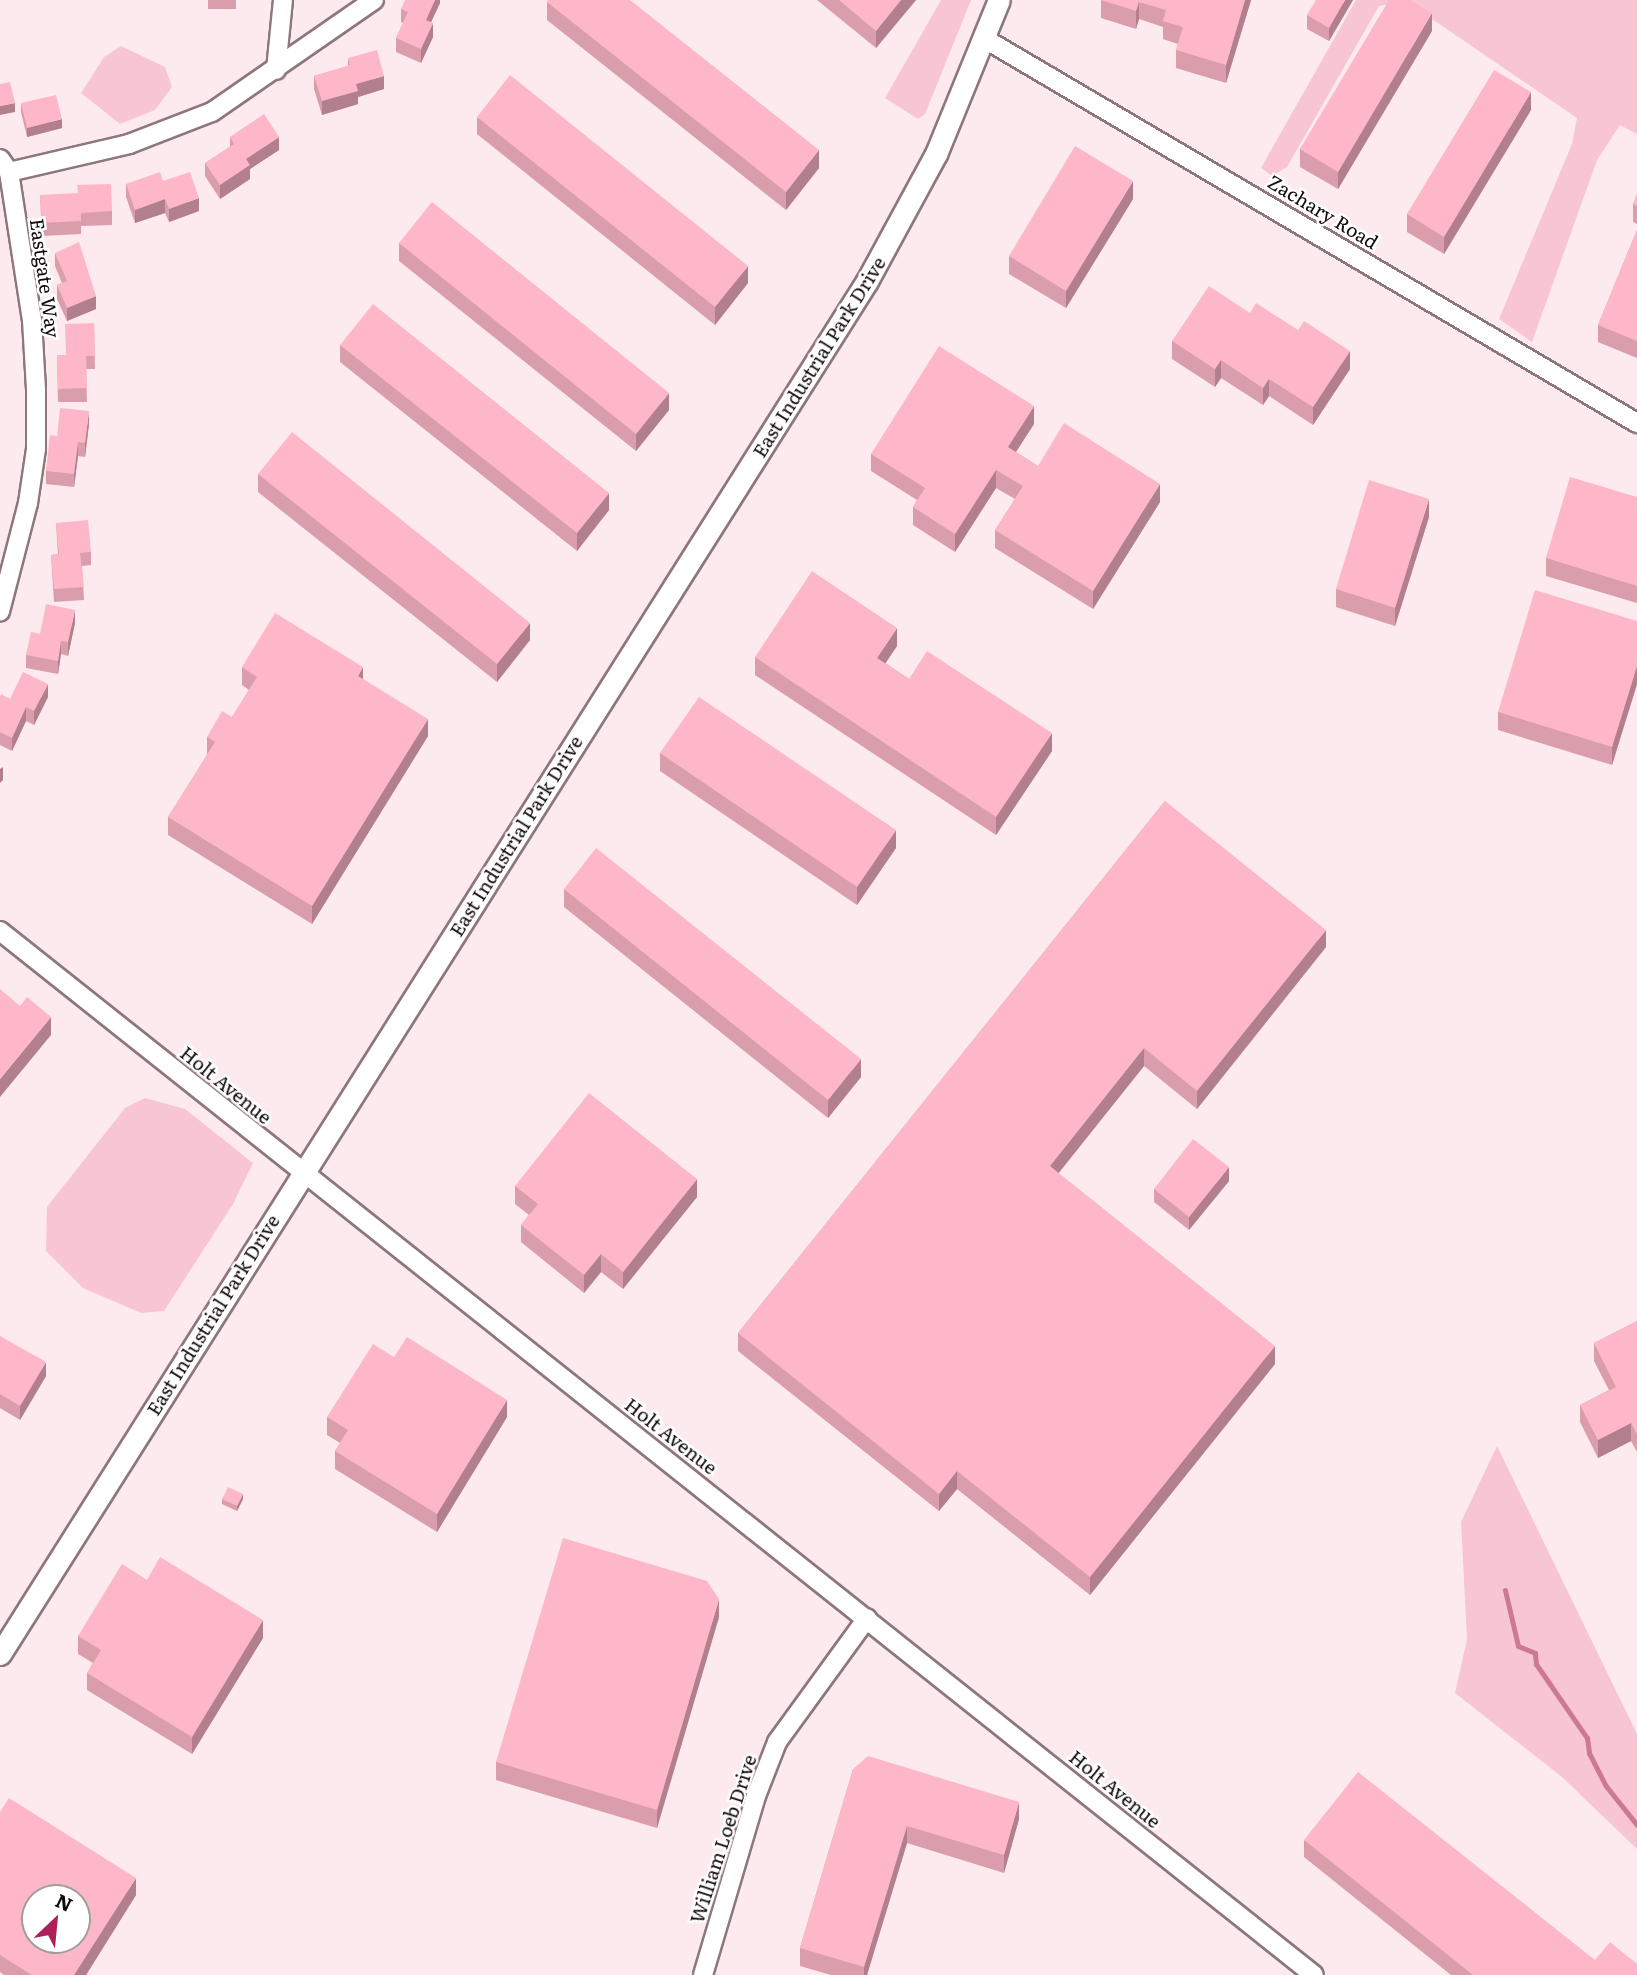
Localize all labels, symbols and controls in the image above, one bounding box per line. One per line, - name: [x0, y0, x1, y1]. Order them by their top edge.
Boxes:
- street label: Zachary Road: [1264, 170, 1382, 254]
- street label: Eastgate Way: [25, 217, 65, 339]
- street label: East Industrial Park Drive: [748, 252, 890, 462]
- street label: East Industrial Park Drive: [445, 731, 587, 941]
- street label: Holt Avenue: [176, 1041, 276, 1129]
- street label: East Industrial Park Drive: [142, 1210, 284, 1420]
- street label: Holt Avenue: [620, 1393, 722, 1479]
- street label: Holt Avenue: [1065, 1745, 1165, 1833]
- street label: William Loeb Drive: [685, 1752, 761, 1926]
- north arrow: [21, 1884, 91, 1954]
- text: N: [51, 1886, 78, 1918]

